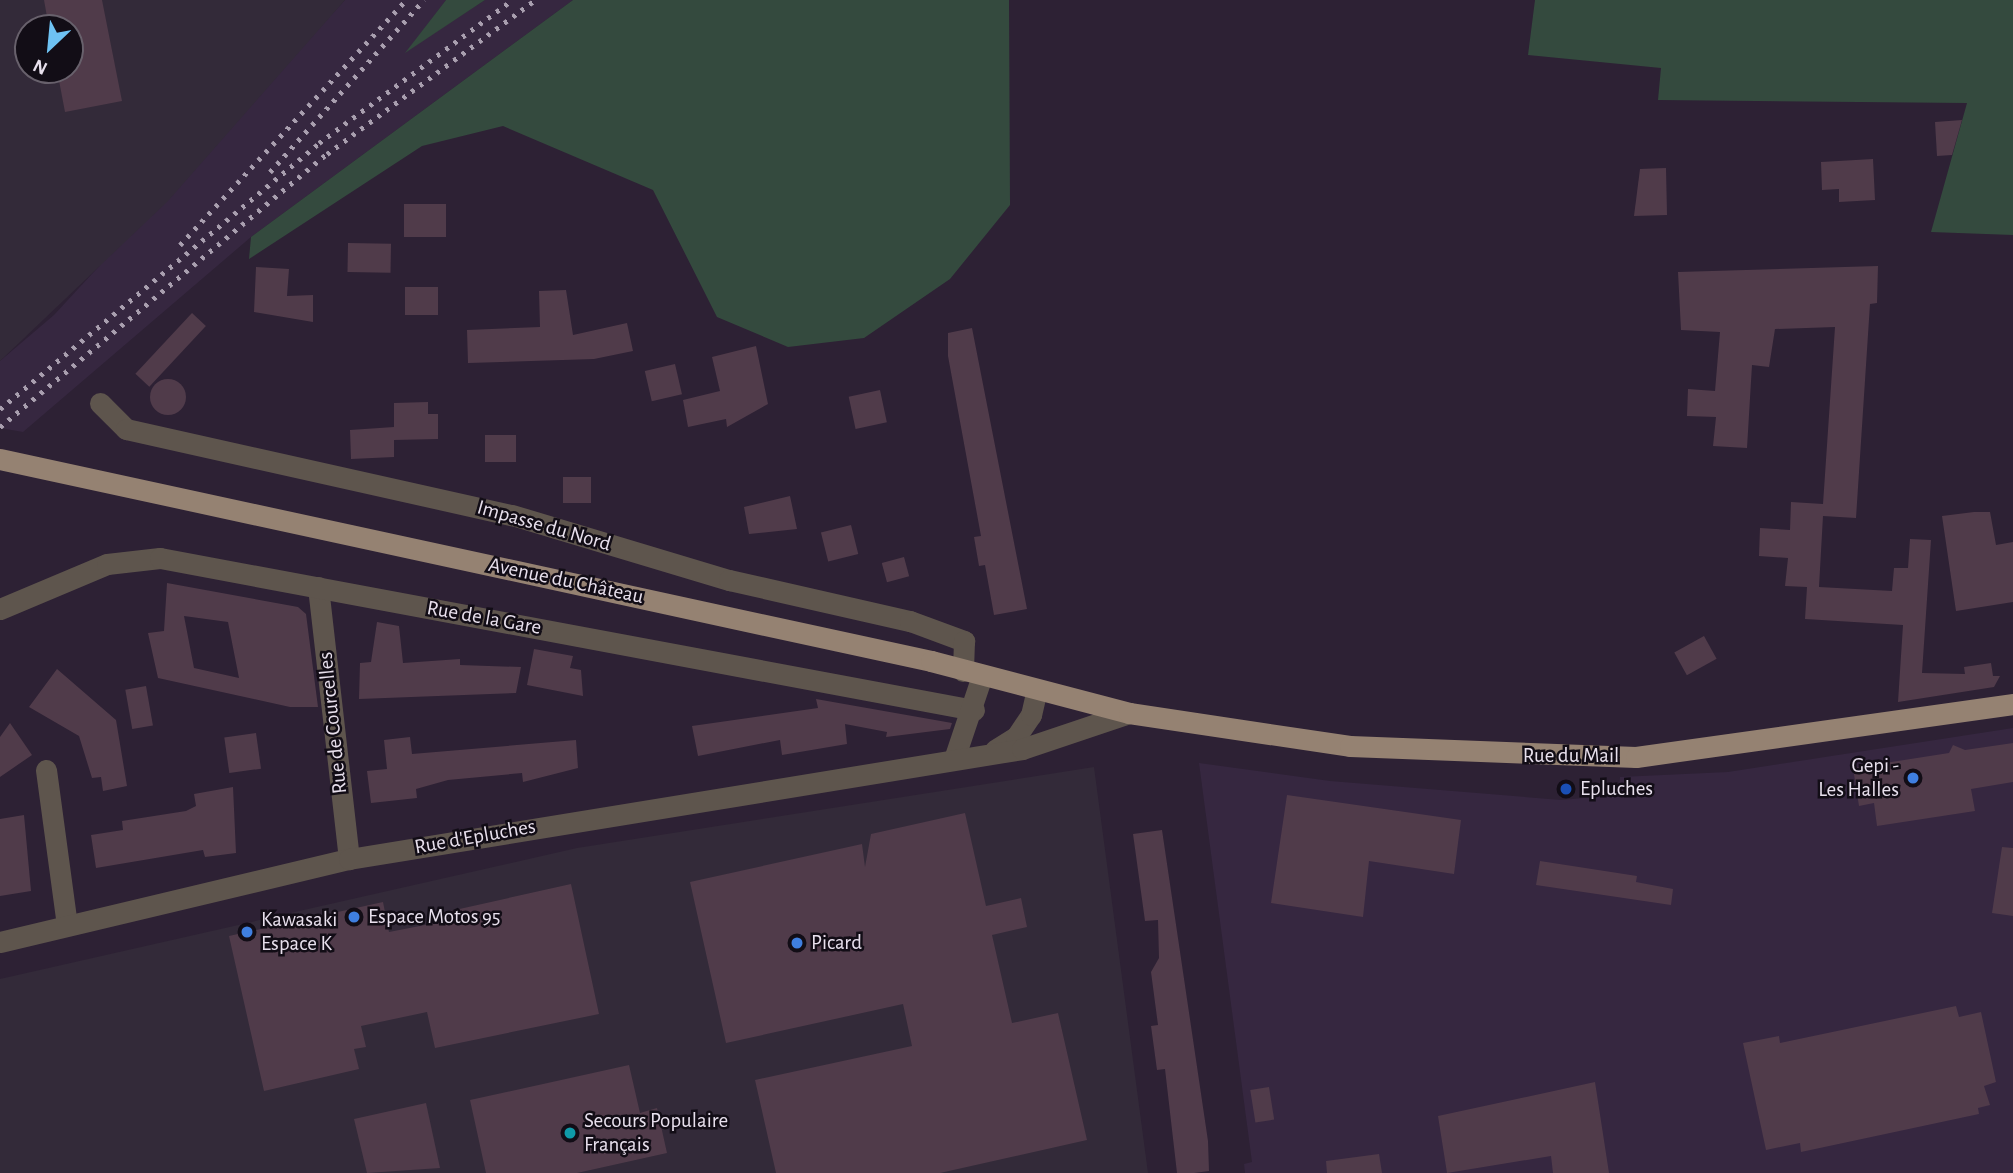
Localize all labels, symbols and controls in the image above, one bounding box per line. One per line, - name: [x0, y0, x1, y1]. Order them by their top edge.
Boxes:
- north arrow: [14, 14, 84, 84]
- text: N: [30, 55, 51, 78]
- street label: Impasse du Nord: [474, 495, 614, 557]
- street label: Avenue du Château: [486, 552, 646, 610]
- street label: Rue de la Gare: [425, 596, 543, 640]
- street label: Rue de Courcelles: [313, 651, 353, 795]
- street label: Rue du Mail: [1523, 743, 1619, 769]
- place label: Gepi - Les Halles: [1818, 753, 1899, 803]
- marker: Gepi - Les Halles: [1905, 770, 1921, 786]
- place label: Epluches: [1580, 776, 1653, 802]
- marker: Epluches: [1558, 781, 1574, 797]
- street label: Rue d'Epluches: [412, 814, 538, 860]
- place label: Espace Motos 95: [368, 904, 501, 930]
- place label: Kawasaki Espace K: [261, 907, 337, 957]
- marker: Espace Motos 95: [346, 909, 362, 925]
- marker: Kawasaki Espace K: [239, 924, 255, 940]
- place label: Picard: [811, 930, 862, 956]
- marker: Picard: [789, 935, 805, 951]
- place label: Secours Populaire Français: [584, 1108, 728, 1158]
- marker: Secours Populaire Français: [562, 1125, 578, 1141]

